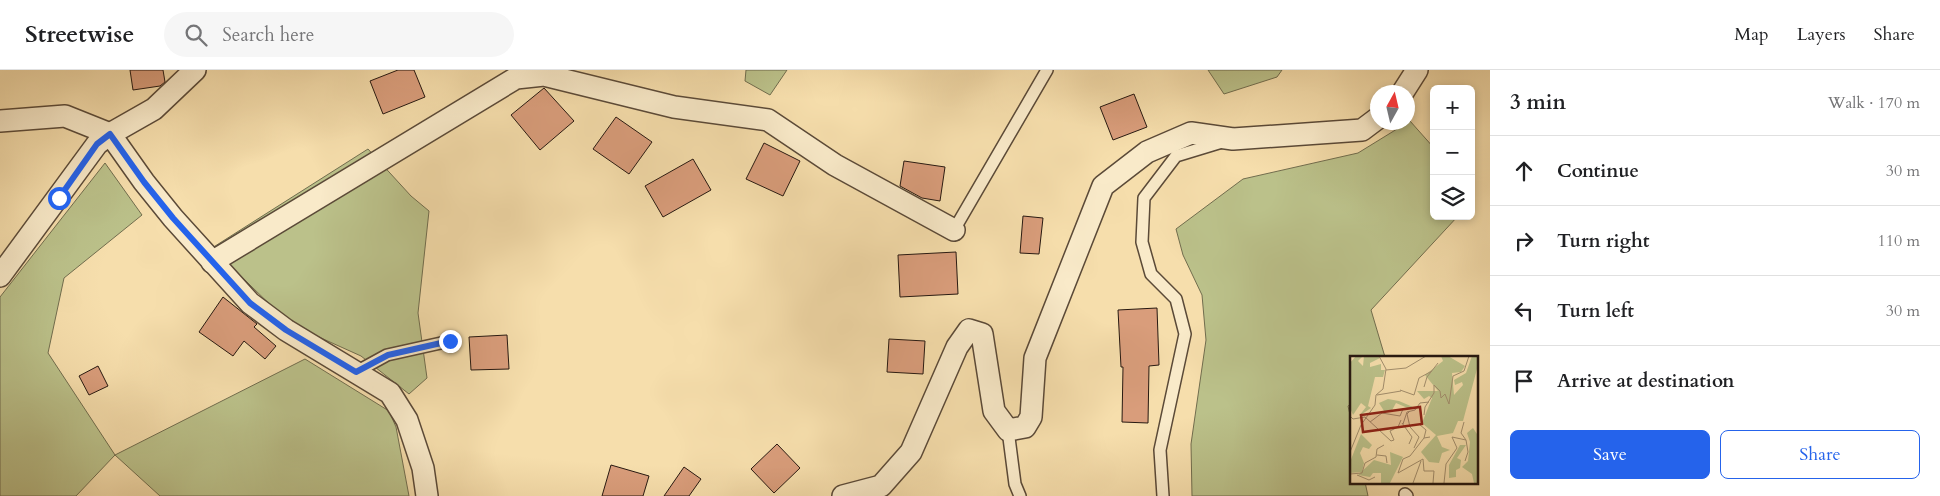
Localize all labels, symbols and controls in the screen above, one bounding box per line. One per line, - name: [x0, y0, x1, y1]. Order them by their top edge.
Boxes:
- search box: [164, 12, 514, 57]
- text: Streetwise: [25, 18, 134, 51]
- icon: search: [182, 21, 210, 49]
- text: Search here: [222, 22, 314, 48]
- text: Map: [1734, 22, 1769, 47]
- text: Layers: [1797, 22, 1846, 47]
- text: Share: [1874, 22, 1915, 47]
- north arrow: [1370, 85, 1415, 130]
- map controls: [1430, 85, 1475, 220]
- button: +: [1430, 85, 1475, 130]
- text: 3 min: [1510, 88, 1566, 117]
- text: Walk · 170 m: [1828, 92, 1920, 114]
- button: −: [1430, 130, 1475, 175]
- icon: ahead: [1510, 157, 1538, 185]
- text: Continue: [1557, 158, 1639, 184]
- text: 30 m: [1886, 160, 1920, 182]
- button: layers: [1430, 175, 1475, 220]
- route start: [48, 187, 71, 210]
- icon: right: [1510, 227, 1538, 255]
- text: Turn right: [1557, 228, 1649, 254]
- text: 110 m: [1878, 230, 1920, 252]
- icon: left: [1510, 297, 1538, 325]
- text: Turn left: [1557, 298, 1634, 324]
- text: 30 m: [1886, 300, 1920, 322]
- route end: [439, 330, 462, 353]
- inset map: [1350, 356, 1478, 484]
- icon: arrive: [1510, 367, 1538, 395]
- text: Arrive at destination: [1557, 368, 1734, 394]
- button: Save: [1510, 430, 1710, 479]
- button: Share: [1720, 430, 1920, 479]

